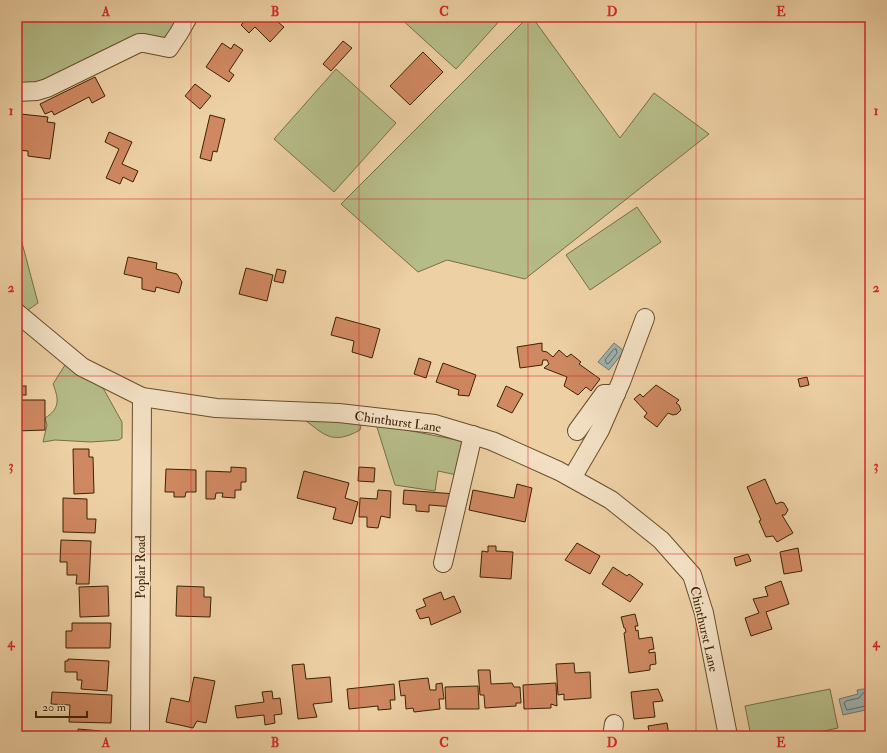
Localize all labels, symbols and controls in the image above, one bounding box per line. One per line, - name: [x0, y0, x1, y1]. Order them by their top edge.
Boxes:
- text: A: [101, 4, 111, 20]
- text: B: [271, 4, 279, 20]
- text: C: [439, 4, 449, 20]
- text: D: [607, 4, 618, 20]
- text: E: [776, 4, 786, 20]
- text: 1: [9, 103, 14, 119]
- text: 1: [874, 103, 879, 119]
- text: 2: [8, 280, 15, 296]
- text: 2: [873, 280, 880, 296]
- street label: Chinthurst Lane: [354, 408, 443, 436]
- text: 3: [9, 458, 14, 474]
- text: 3: [874, 458, 879, 474]
- street label: Poplar Road: [133, 535, 150, 599]
- street label: Chinthurst Lane: [686, 585, 722, 674]
- text: 4: [6, 635, 15, 651]
- text: 4: [871, 635, 880, 651]
- scale bar: [36, 693, 87, 719]
- text: 20 m: [42, 700, 67, 715]
- text: A: [101, 735, 111, 751]
- text: B: [271, 735, 279, 751]
- text: C: [439, 735, 449, 751]
- text: D: [607, 735, 618, 751]
- text: E: [776, 735, 786, 751]

